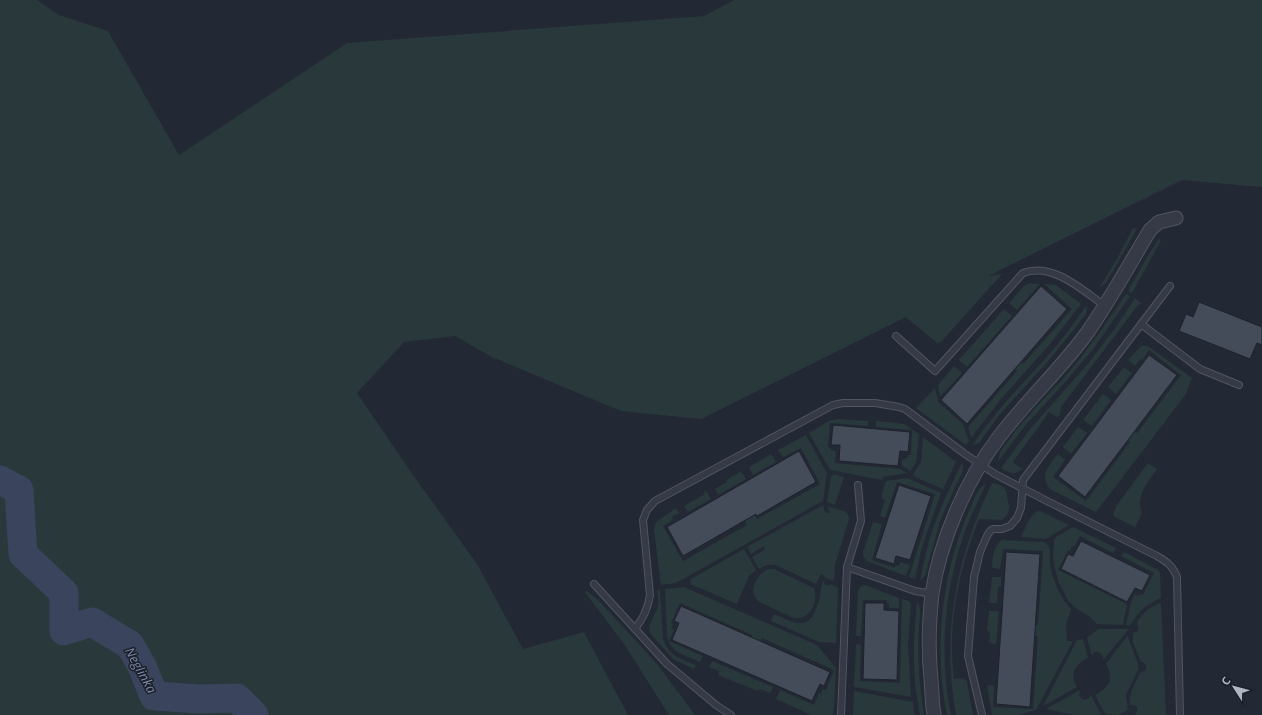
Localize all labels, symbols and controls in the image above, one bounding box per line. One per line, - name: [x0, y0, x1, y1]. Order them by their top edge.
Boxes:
- water label: Neglinka: [121, 644, 161, 697]
- north arrow: [1214, 667, 1254, 707]
- text: С: [1217, 674, 1234, 688]

